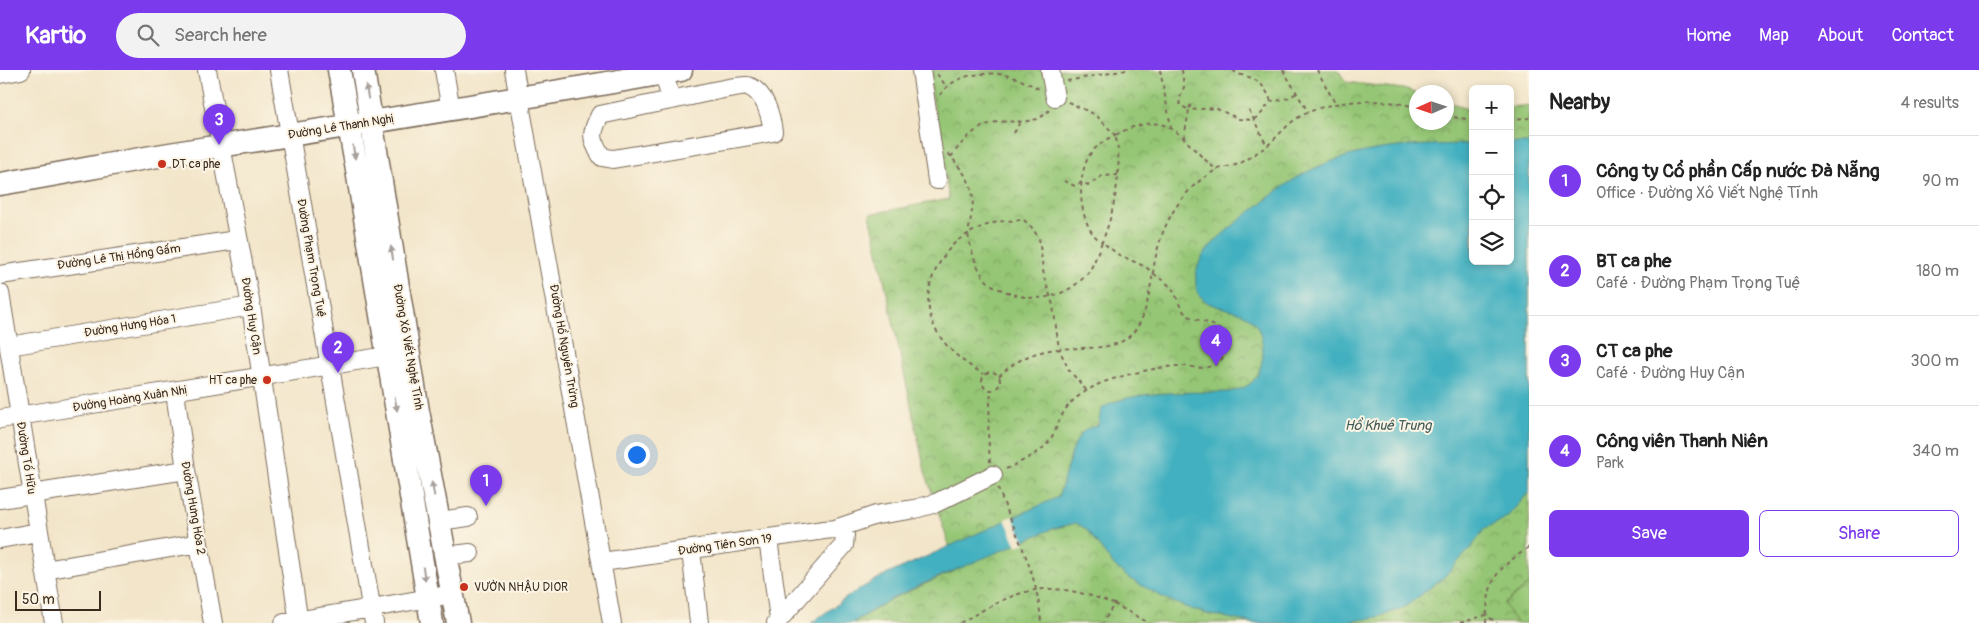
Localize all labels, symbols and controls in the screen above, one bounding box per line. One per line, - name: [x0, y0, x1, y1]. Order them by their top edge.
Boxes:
- search box: [116, 13, 466, 58]
- text: Kartio: [25, 21, 86, 50]
- icon: search: [134, 21, 162, 49]
- text: Search here: [174, 23, 267, 47]
- text: Home: [1686, 24, 1731, 47]
- text: Map: [1759, 24, 1789, 47]
- text: About: [1817, 24, 1863, 47]
- text: Contact: [1891, 24, 1954, 47]
- one-way arrow: [363, 84, 371, 100]
- north arrow: [1409, 85, 1454, 130]
- map controls: [1469, 85, 1514, 265]
- button: +: [1469, 85, 1514, 130]
- text: Nearby: [1549, 89, 1610, 116]
- text: 4 results: [1901, 93, 1959, 113]
- pin: 3: [203, 104, 235, 145]
- street label: Đường Lê Thanh Nghị: [287, 111, 395, 143]
- button: −: [1469, 130, 1514, 175]
- one-way arrow: [350, 145, 358, 161]
- place label: DT ca phe: [172, 157, 220, 172]
- marker: DT ca phe: [156, 158, 168, 170]
- text: Công ty Cổ phần Cấp nước Đà Nẵng: [1596, 159, 1880, 183]
- text: 1: [1562, 171, 1568, 191]
- text: 90 m: [1922, 171, 1959, 191]
- button: locate: [1469, 175, 1514, 220]
- text: Office · Đường Xô Viết Nghệ Tĩnh: [1596, 183, 1818, 203]
- street label: Đường Phạm Trọng Tuệ: [293, 198, 329, 318]
- button: layers: [1469, 220, 1514, 265]
- street label: Đường Lê Thị Hồng Gấm: [56, 240, 182, 273]
- one-way arrow: [387, 245, 395, 261]
- text: BT ca phe: [1596, 249, 1671, 273]
- text: 2: [1561, 261, 1569, 281]
- text: 180 m: [1916, 261, 1959, 281]
- text: Café · Đường Phạm Trọng Tuệ: [1596, 273, 1800, 293]
- street label: Đường Huy Cận: [237, 276, 265, 356]
- street label: Đường Xô Viết Nghệ Tĩnh: [390, 283, 428, 412]
- street label: Đường Hồ Nguyên Trừng: [546, 283, 583, 409]
- street label: Đường Hưng Hóa 1: [83, 311, 177, 341]
- pin: 4: [1200, 325, 1232, 366]
- pin: 2: [322, 332, 354, 373]
- text: CT ca phe: [1596, 339, 1672, 363]
- text: 3: [1561, 351, 1569, 371]
- text: 300 m: [1911, 351, 1959, 371]
- text: Café · Đường Huy Cận: [1596, 363, 1745, 383]
- place label: HT ca phe: [209, 373, 257, 388]
- marker: HT ca phe: [261, 374, 273, 386]
- street label: Đường Hoàng Xuân Nhị: [72, 383, 188, 415]
- one-way arrow: [392, 396, 400, 412]
- water label: Hồ Khuê Trung: [1345, 417, 1432, 434]
- street label: Đường Tố Hữu: [13, 420, 40, 495]
- text: Công viên Thanh Niên: [1596, 429, 1768, 453]
- text: 4: [1560, 441, 1570, 461]
- text: 340 m: [1912, 441, 1959, 461]
- your location: [624, 442, 650, 468]
- text: Park: [1596, 453, 1624, 473]
- street label: Đường Hưng Hóa 2: [177, 460, 209, 556]
- pin: 1: [470, 465, 502, 506]
- one-way arrow: [429, 481, 437, 497]
- button: Save: [1549, 510, 1749, 557]
- button: Share: [1759, 510, 1959, 557]
- street label: Đường Tiên Sơn 19: [677, 531, 773, 559]
- one-way arrow: [420, 566, 428, 582]
- place label: VƯỜN NHẬU DIOR: [474, 579, 568, 595]
- marker: VƯỜN NHẬU DIOR: [458, 581, 470, 593]
- scale bar: [15, 588, 101, 611]
- text: 50 m: [22, 591, 55, 608]

